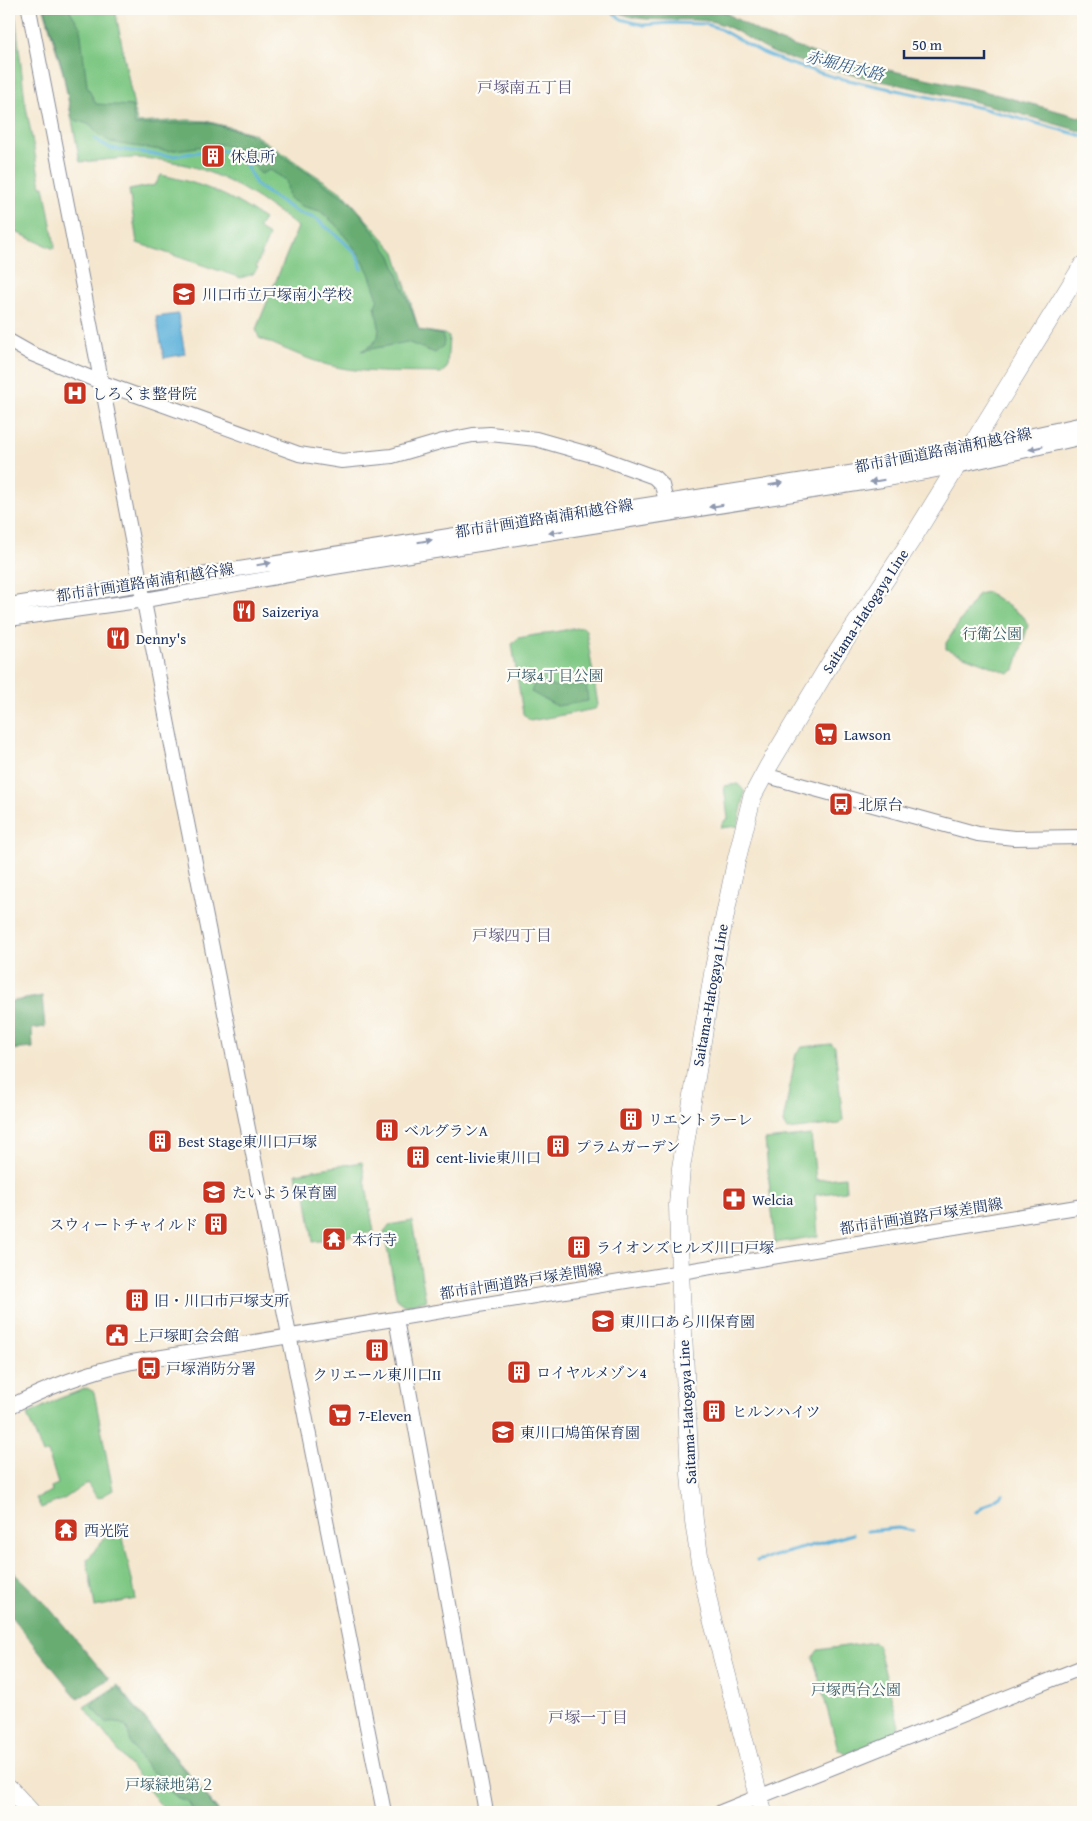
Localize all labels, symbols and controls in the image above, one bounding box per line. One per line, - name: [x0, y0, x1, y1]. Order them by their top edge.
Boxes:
- scale bar: [904, 28, 984, 60]
- text: 50 m: [912, 34, 943, 55]
- water label: 赤堀用水路: [803, 44, 888, 87]
- district label: 戸塚南五丁目: [477, 75, 573, 99]
- building icon: 休息所: [200, 143, 226, 169]
- place label: 休息所: [230, 146, 275, 167]
- school or university icon: 川口市立戸塚南小学校: [171, 281, 197, 307]
- place label: 川口市立戸塚南小学校: [202, 284, 352, 305]
- hospital icon: しろくま整骨院: [62, 380, 88, 406]
- place label: しろくま整骨院: [92, 383, 197, 404]
- street label: 都市計画道路南浦和越谷線: [853, 423, 1033, 477]
- one-way arrow: [1028, 444, 1043, 452]
- one-way arrow: [868, 477, 884, 485]
- one-way arrow: [768, 480, 784, 488]
- street label: 都市計画道路南浦和越谷線: [453, 494, 635, 542]
- one-way arrow: [708, 503, 724, 511]
- one-way arrow: [547, 529, 563, 537]
- one-way arrow: [417, 536, 433, 544]
- street label: Saitama-Hatogaya Line: [817, 545, 913, 677]
- street label: 都市計画道路南浦和越谷線: [54, 558, 236, 606]
- one-way arrow: [257, 560, 273, 568]
- restaurant icon: Saizeriya: [231, 598, 257, 624]
- place label: Saizeriya: [262, 601, 319, 622]
- park label: 行衛公園: [962, 623, 1022, 644]
- restaurant icon: Denny's: [105, 625, 131, 651]
- place label: Denny's: [136, 628, 186, 649]
- park label: 戸塚4丁目公園: [506, 665, 604, 686]
- supermarket icon: Lawson: [813, 721, 839, 747]
- place label: Lawson: [844, 724, 891, 745]
- bus stop icon: 北原台: [828, 791, 854, 817]
- place label: 北原台: [858, 794, 903, 815]
- street label: Saitama-Hatogaya Line: [687, 922, 733, 1068]
- district label: 戸塚四丁目: [472, 923, 552, 947]
- building icon: リエントラーレ: [618, 1106, 644, 1132]
- place label: リエントラーレ: [648, 1109, 752, 1130]
- building icon: ベルグランA: [374, 1117, 400, 1143]
- place label: ベルグランA: [404, 1120, 488, 1141]
- building icon: Best Stage東川口戸塚: [147, 1128, 173, 1154]
- place label: Best Stage東川口戸塚: [178, 1131, 317, 1152]
- building icon: プラムガーデン: [545, 1133, 571, 1159]
- place label: プラムガーデン: [576, 1136, 681, 1157]
- building icon: cent-livie東川口: [405, 1144, 431, 1170]
- place label: cent-livie東川口: [436, 1147, 541, 1168]
- school or university icon: たいよう保育園: [201, 1179, 227, 1205]
- place label: たいよう保育園: [232, 1182, 337, 1203]
- pharmacy icon: Welcia: [721, 1186, 747, 1212]
- place label: Welcia: [752, 1189, 793, 1210]
- street label: 都市計画道路戸塚差間線: [838, 1193, 1004, 1239]
- building icon: スウィートチャイルド: [203, 1211, 229, 1237]
- place label: スウィートチャイルド: [49, 1214, 198, 1235]
- temple icon: 本行寺: [321, 1226, 347, 1252]
- place label: 本行寺: [352, 1229, 397, 1250]
- building icon: ライオンズヒルズ川口戸塚: [566, 1234, 592, 1260]
- place label: ライオンズヒルズ川口戸塚: [596, 1237, 774, 1258]
- street label: 都市計画道路戸塚差間線: [438, 1258, 604, 1304]
- building icon: 旧・川口市戸塚支所: [124, 1287, 150, 1313]
- place label: 旧・川口市戸塚支所: [154, 1290, 289, 1311]
- school or university icon: 東川口あら川保育園: [590, 1308, 616, 1334]
- place label: 東川口あら川保育園: [620, 1311, 755, 1332]
- public building icon: 上戸塚町会会館: [104, 1322, 130, 1348]
- place label: 上戸塚町会会館: [134, 1325, 239, 1346]
- building icon: クリエール東川口Ⅱ: [364, 1337, 390, 1363]
- street label: Saitama-Hatogaya Line: [673, 1339, 701, 1485]
- bus stop icon: 戸塚消防分署: [136, 1355, 162, 1381]
- place label: 戸塚消防分署: [166, 1358, 256, 1379]
- building icon: ロイヤルメゾン4: [506, 1359, 532, 1385]
- place label: ロイヤルメゾン4: [536, 1362, 647, 1383]
- place label: クリエール東川口Ⅱ: [313, 1364, 441, 1385]
- building icon: ヒルンハイツ: [701, 1398, 727, 1424]
- place label: ヒルンハイツ: [732, 1401, 821, 1422]
- supermarket icon: 7-Eleven: [327, 1402, 353, 1428]
- place label: 7-Eleven: [358, 1405, 412, 1426]
- school or university icon: 東川口鳩笛保育園: [490, 1419, 516, 1445]
- place label: 東川口鳩笛保育園: [520, 1422, 640, 1443]
- temple icon: 西光院: [53, 1517, 79, 1543]
- place label: 西光院: [84, 1520, 129, 1541]
- park label: 戸塚西台公園: [811, 1679, 901, 1700]
- district label: 戸塚一丁目: [548, 1705, 628, 1729]
- park label: 戸塚緑地第２: [125, 1774, 215, 1795]

